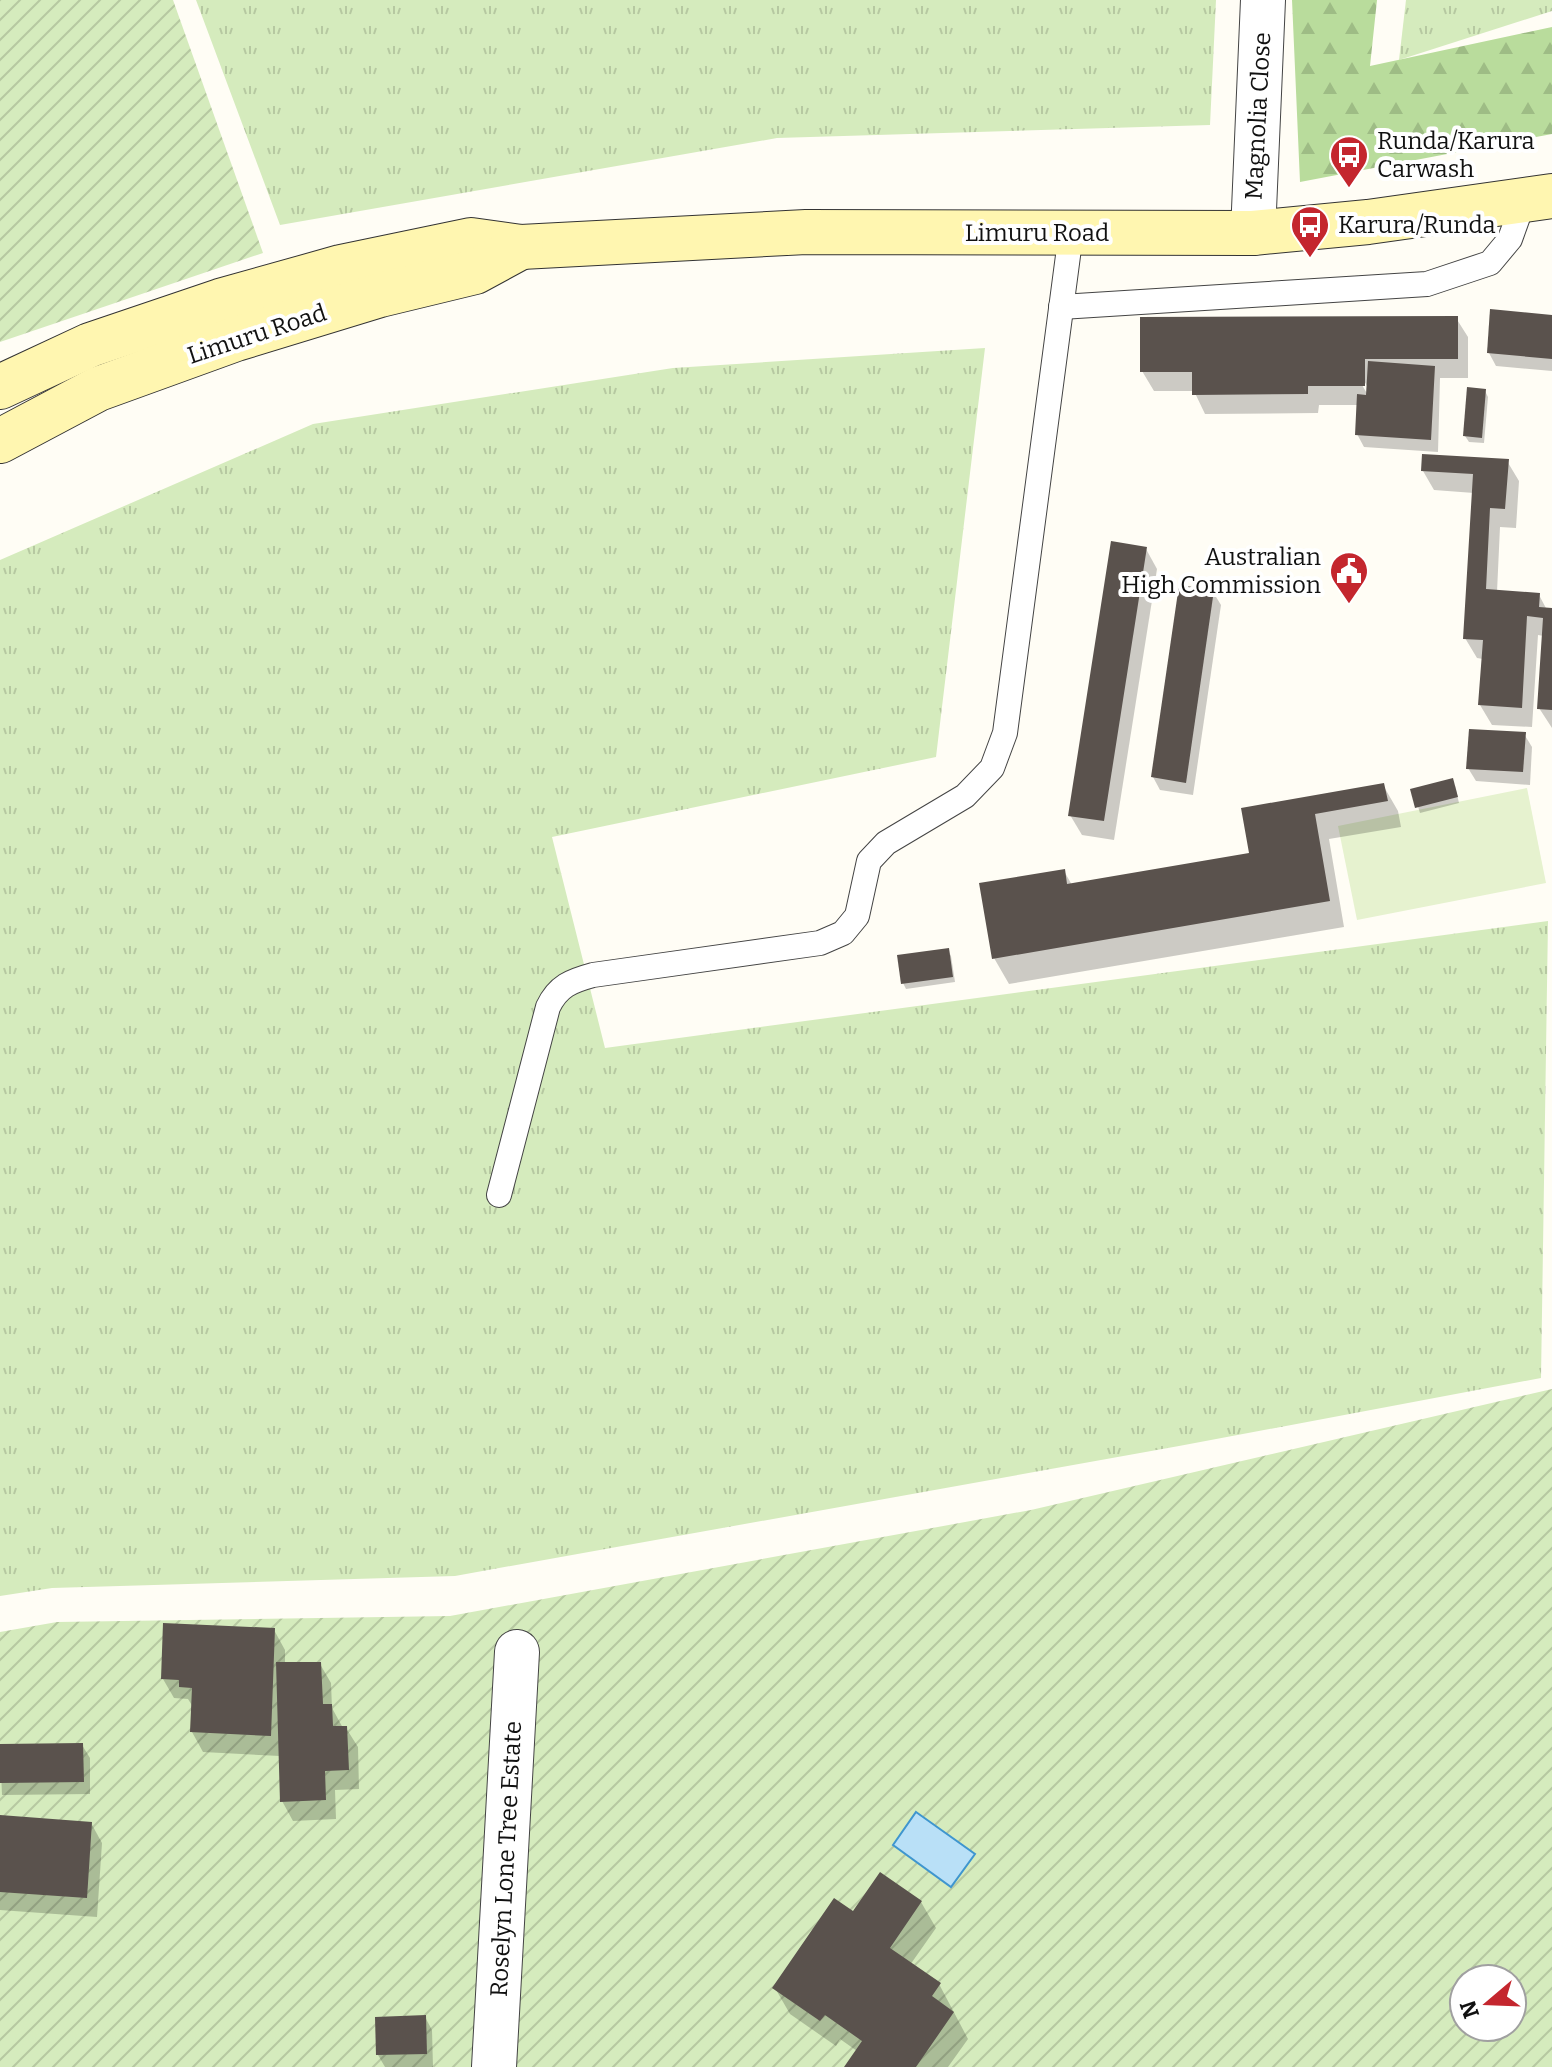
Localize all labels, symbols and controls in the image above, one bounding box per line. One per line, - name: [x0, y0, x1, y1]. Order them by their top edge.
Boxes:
- street label: Magnolia Close: [1240, 31, 1276, 201]
- place label: Runda/Karura Carwash: [1377, 127, 1535, 183]
- bus stop icon: Runda/Karura Carwash: [1328, 134, 1370, 189]
- bus stop icon: Karura/Runda: [1289, 204, 1331, 259]
- place label: Karura/Runda: [1338, 211, 1496, 239]
- street label: Limuru Road: [965, 219, 1109, 247]
- street label: Limuru Road: [184, 298, 330, 370]
- place label: Australian High Commission: [1121, 543, 1321, 599]
- public building icon: Australian High Commission: [1328, 550, 1370, 605]
- street label: Roselyn Lone Tree Estate: [485, 1720, 527, 1998]
- north arrow: [1448, 1963, 1528, 2043]
- text: N: [1454, 1997, 1485, 2022]

